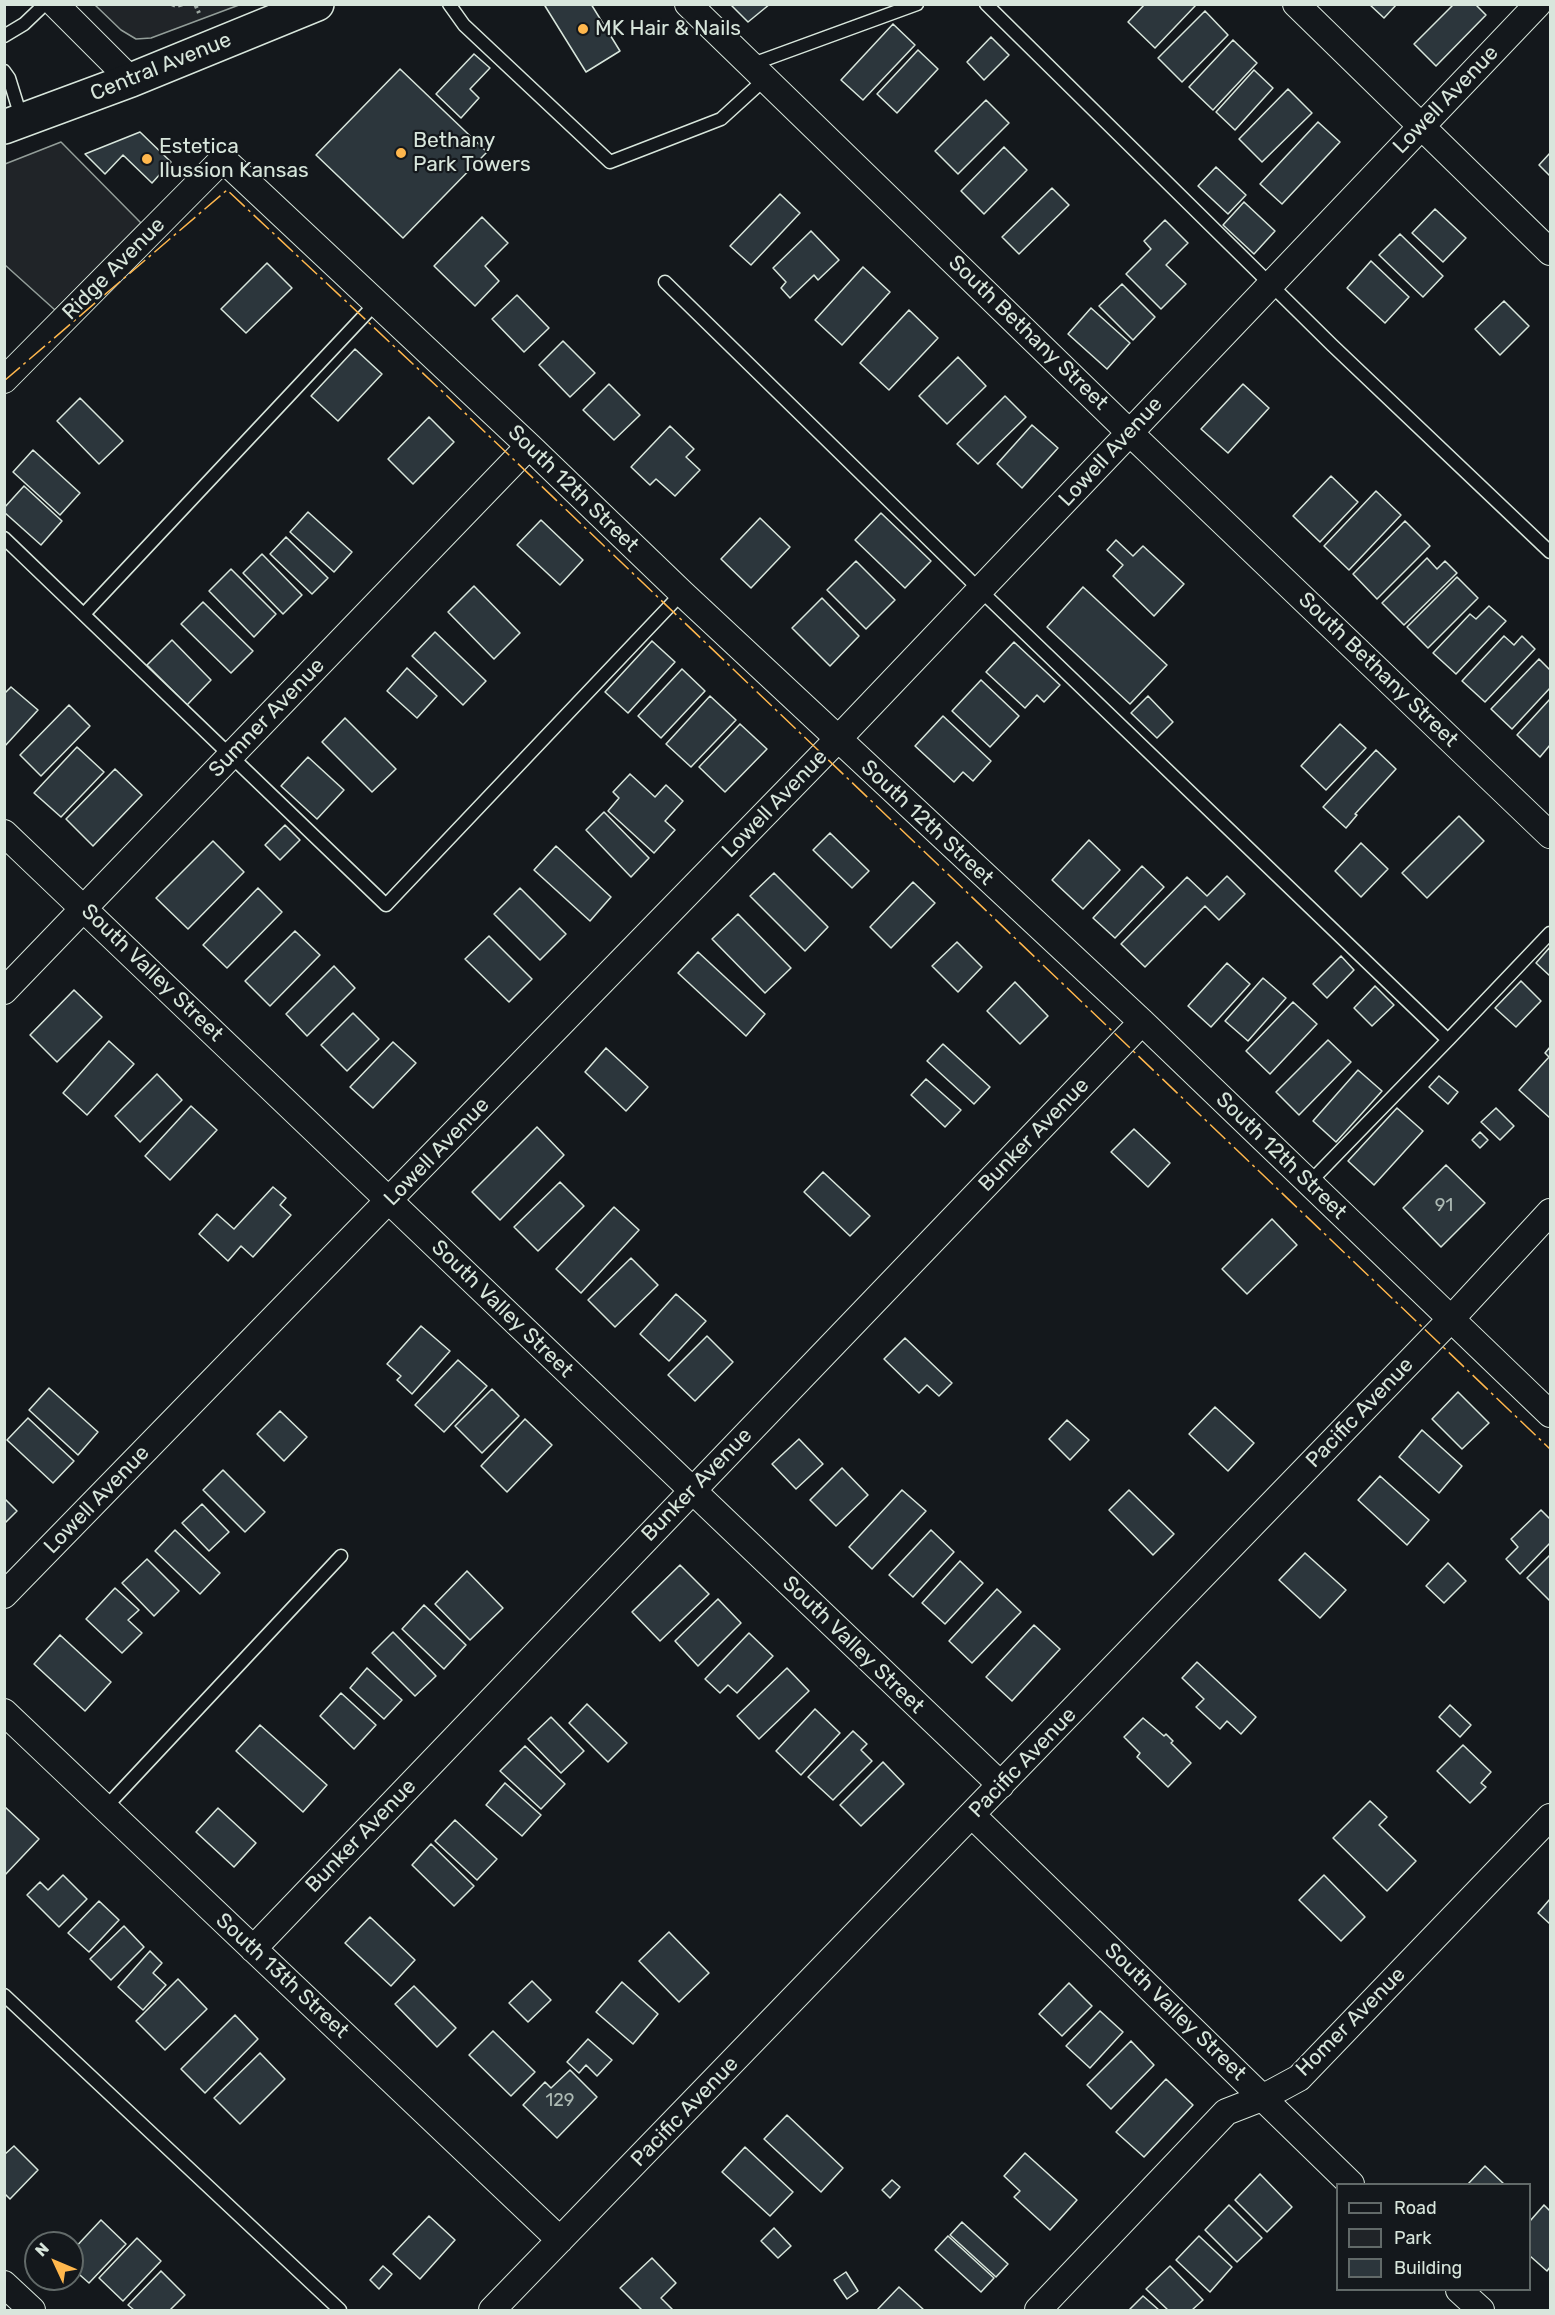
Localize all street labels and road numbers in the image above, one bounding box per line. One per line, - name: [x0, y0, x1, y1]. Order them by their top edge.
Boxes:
- street label: Central Avenue: [87, 27, 235, 107]
- street label: Lowell Avenue: [1388, 41, 1504, 159]
- street label: Ridge Avenue: [58, 213, 170, 325]
- street label: South Bethany Street: [943, 250, 1113, 416]
- street label: Lowell Avenue: [1054, 392, 1168, 512]
- street label: South 12th Street: [502, 420, 644, 558]
- street label: South Bethany Street: [1293, 587, 1463, 753]
- street label: Sumner Avenue: [204, 653, 330, 783]
- street label: Lowell Avenue: [717, 745, 833, 863]
- street label: South 12th Street: [855, 755, 999, 891]
- street label: South Valley Street: [76, 899, 228, 1047]
- street label: Bunker Avenue: [973, 1073, 1095, 1197]
- street label: South 12th Street: [1210, 1087, 1352, 1225]
- street label: Lowell Avenue: [379, 1093, 495, 1211]
- street label: South Valley Street: [426, 1235, 578, 1383]
- street label: Pacific Avenue: [1301, 1353, 1419, 1473]
- street label: Bunker Avenue: [636, 1423, 758, 1547]
- street label: Lowell Avenue: [39, 1441, 155, 1559]
- street label: South Valley Street: [777, 1571, 929, 1719]
- street label: Pacific Avenue: [964, 1703, 1082, 1823]
- street label: Bunker Avenue: [300, 1774, 422, 1898]
- street label: South 13th Street: [210, 1908, 354, 2044]
- street label: South Valley Street: [1099, 1938, 1251, 2086]
- street label: Homer Avenue: [1291, 1962, 1411, 2082]
- street label: Pacific Avenue: [626, 2052, 744, 2172]

